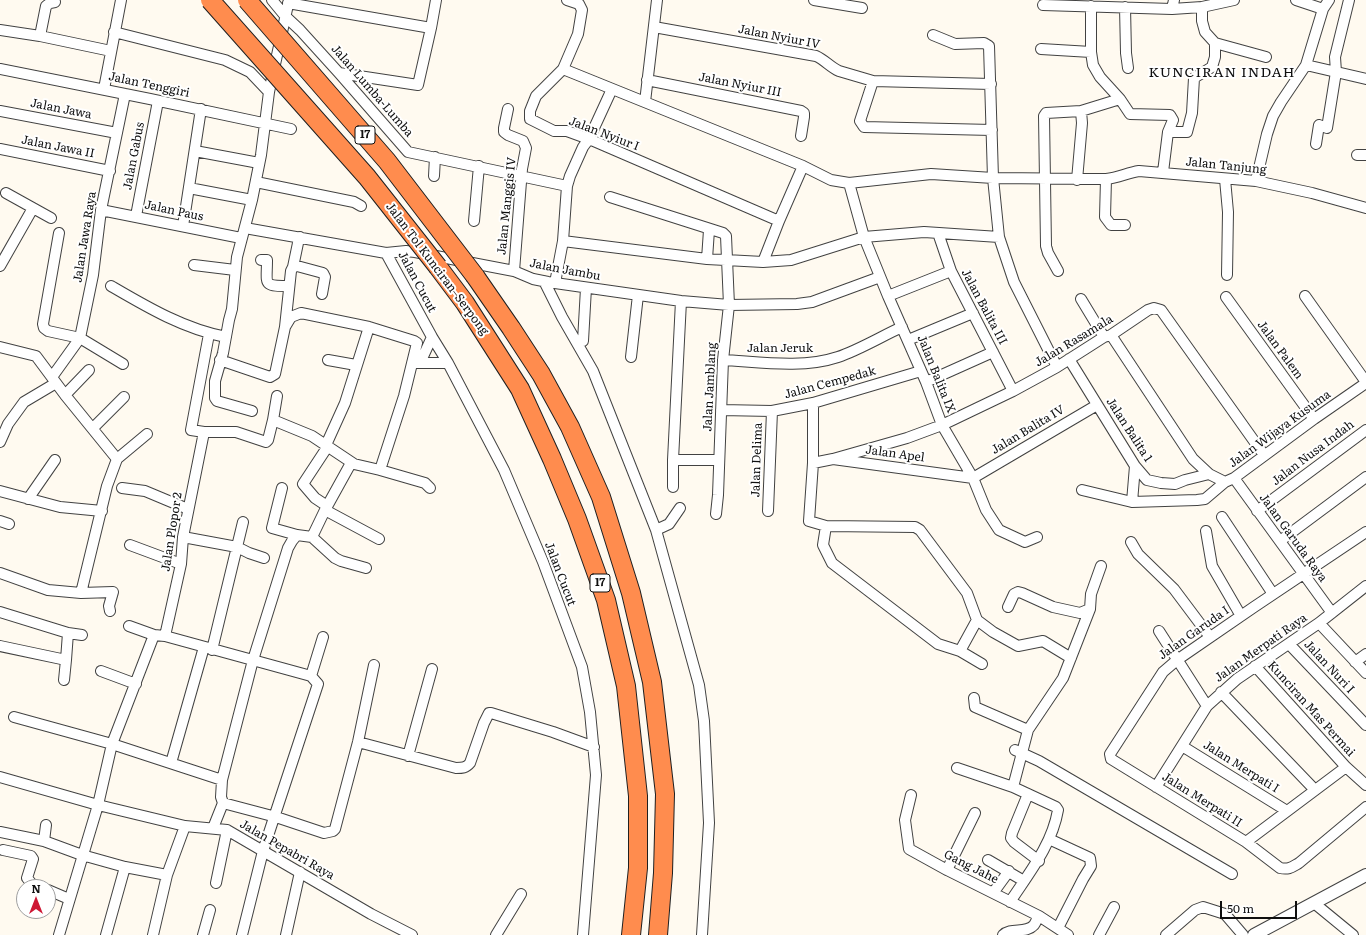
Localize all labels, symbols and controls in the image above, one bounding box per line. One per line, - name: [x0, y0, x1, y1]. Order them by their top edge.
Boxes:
- street label: Jalan Nyiur IV: [737, 22, 821, 52]
- street label: Jalan Lumba-Lumba: [328, 42, 416, 140]
- district label: KUNCIRAN INDAH: [1149, 65, 1295, 81]
- street label: Jalan Tenggiri: [107, 69, 191, 101]
- street label: Jalan Nyiur III: [697, 70, 783, 100]
- street label: Jalan Jawa: [29, 96, 93, 122]
- street label: Jalan Nyiur I: [567, 114, 641, 154]
- street label: Jalan Gabus: [120, 121, 148, 191]
- road number: 17: [355, 126, 375, 144]
- street label: Jalan Jawa II: [20, 133, 96, 161]
- street label: Jalan Tanjung: [1185, 155, 1267, 177]
- street label: Jalan Manggis IV: [495, 156, 519, 256]
- street label: Jalan Jawa Raya: [71, 190, 99, 284]
- street label: Jalan Paus: [143, 198, 205, 224]
- street label: Jalan Tol Kunciran–Serpong: [382, 200, 492, 338]
- street label: Jalan Cucut: [395, 249, 439, 315]
- street label: Jalan Jambu: [528, 256, 602, 284]
- street label: Jalan Balita III: [958, 267, 1010, 347]
- street label: Jalan Rasamala: [1032, 312, 1116, 370]
- street label: Jalan Palem: [1254, 318, 1306, 382]
- street label: Jalan Balita IX: [914, 333, 958, 415]
- street label: Jalan Jeruk: [747, 341, 813, 355]
- street label: Jalan Jamblang: [700, 342, 720, 432]
- street label: Jalan Cempedak: [783, 364, 877, 402]
- street label: Jalan Wijaya Kusuma: [1226, 387, 1334, 471]
- street label: Jalan Balita 1: [1103, 395, 1155, 465]
- street label: Jalan Balita IV: [989, 403, 1067, 457]
- street label: Jalan Nusa Indah: [1269, 417, 1357, 489]
- street label: Jalan Delima: [749, 422, 765, 498]
- street label: Jalan Apel: [865, 443, 925, 465]
- street label: Jalan Plopor 2: [159, 491, 185, 573]
- street label: Jalan Garuda Raya: [1256, 491, 1330, 585]
- street label: Jalan Cucut: [541, 540, 579, 608]
- road number: 17: [590, 574, 610, 592]
- street label: Jalan Garuda I: [1156, 603, 1232, 663]
- street label: Jalan Merpati Raya: [1212, 611, 1310, 685]
- street label: Jalan Nuri I: [1301, 637, 1357, 697]
- street label: Kunciran Mas Permai: [1264, 658, 1358, 760]
- street label: Jalan Merpati I: [1200, 738, 1282, 796]
- street label: Jalan Merpati II: [1159, 770, 1245, 830]
- street label: Jalan Pepabri Raya: [237, 817, 337, 883]
- street label: Gang Jahe: [941, 847, 1001, 887]
- north arrow: [16, 879, 56, 919]
- text: N: [31, 880, 41, 896]
- scale bar: [1222, 893, 1299, 919]
- text: 50 m: [1227, 899, 1254, 917]

